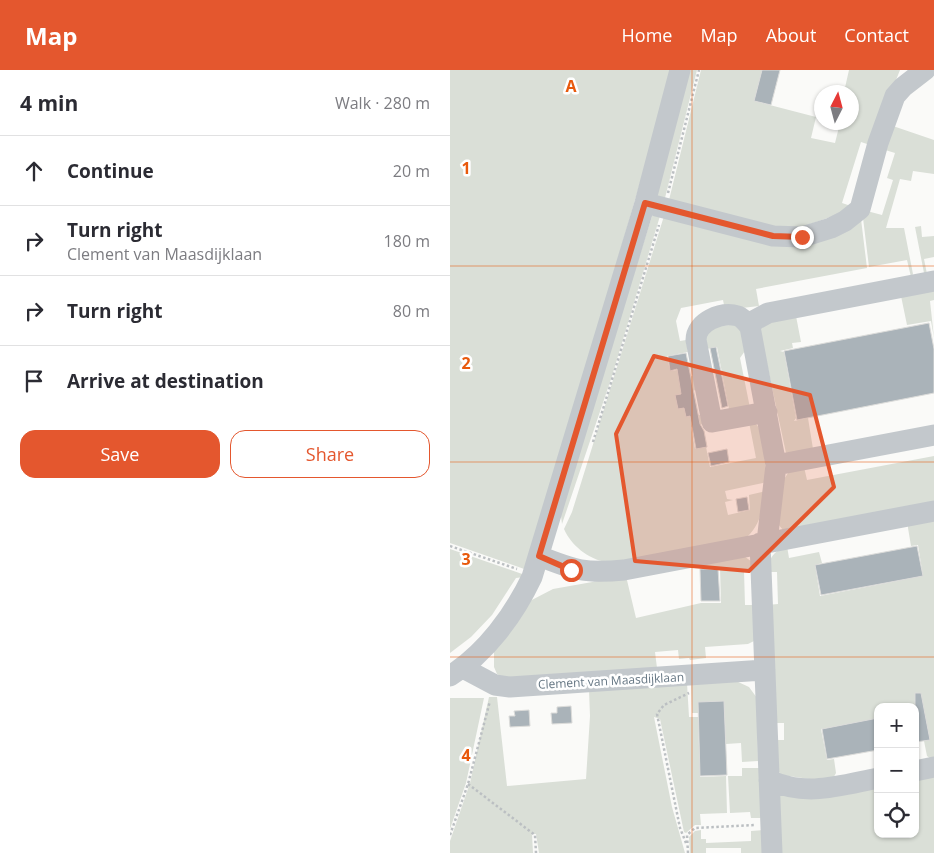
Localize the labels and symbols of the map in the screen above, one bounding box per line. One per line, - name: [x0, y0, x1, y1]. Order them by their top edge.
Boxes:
- text: A: [565, 75, 577, 97]
- north arrow: [814, 85, 859, 130]
- text: 1: [461, 157, 471, 179]
- route end: [791, 226, 814, 249]
- text: 2: [461, 352, 471, 374]
- text: 3: [461, 548, 471, 570]
- route start: [560, 559, 583, 582]
- street label: Clement van Maasdijklaan: [537, 668, 684, 693]
- text: 4: [461, 744, 471, 766]

